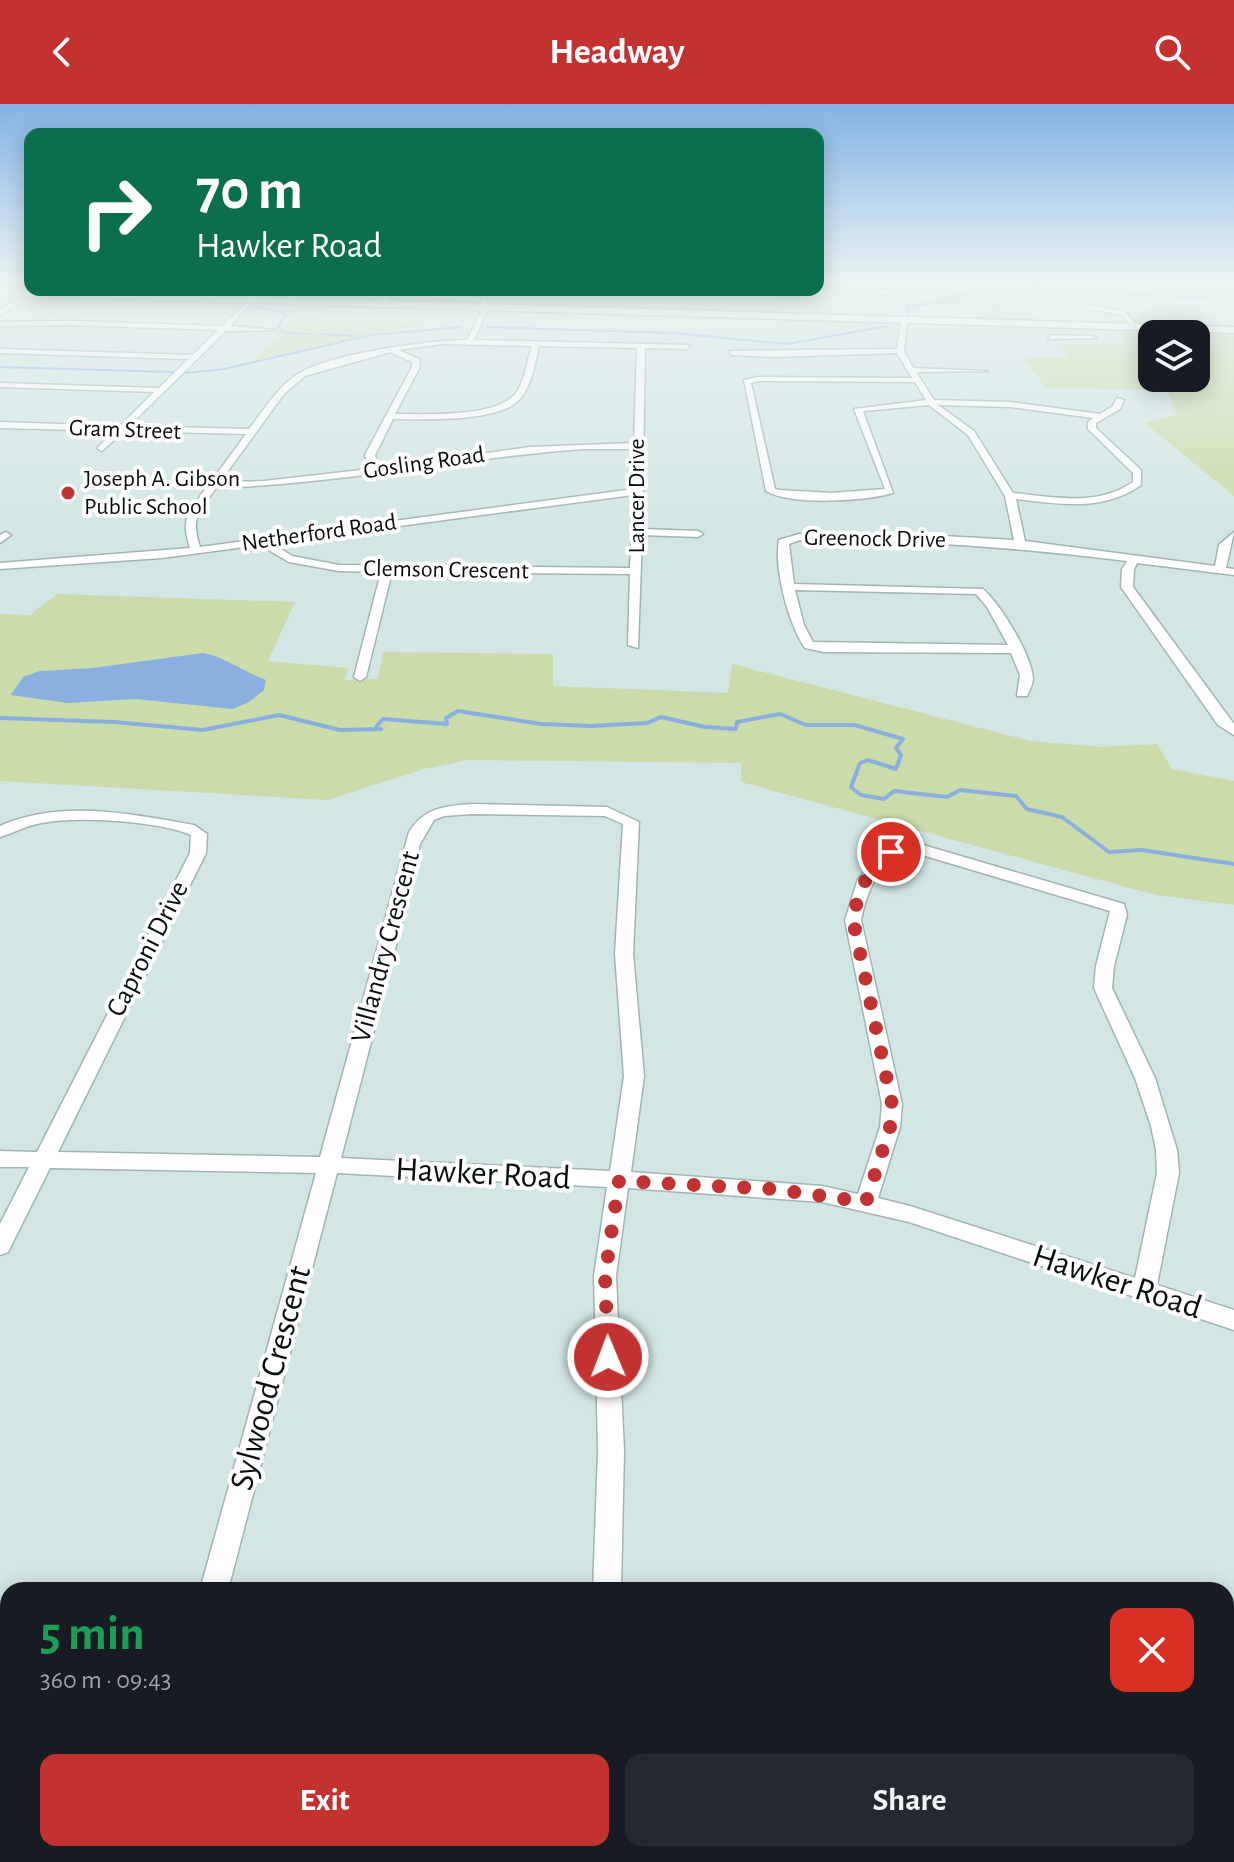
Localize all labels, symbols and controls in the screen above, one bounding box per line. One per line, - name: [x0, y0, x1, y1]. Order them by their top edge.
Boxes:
- icon: back: [40, 30, 84, 74]
- icon: search: [1150, 30, 1194, 74]
- text: Headway: [549, 34, 685, 70]
- icon: right: [64, 160, 168, 264]
- text: 70 m: [196, 163, 303, 219]
- text: Hawker Road: [196, 228, 382, 264]
- map controls: [1138, 320, 1210, 392]
- button: layers: [1138, 320, 1210, 392]
- street label: Gram Street: [69, 416, 182, 444]
- street label: Lancer Drive: [625, 438, 649, 554]
- street label: Gosling Road: [362, 443, 486, 483]
- place label: Joseph A. Gibson Public School: [84, 467, 240, 519]
- marker: Joseph A. Gibson Public School: [59, 484, 77, 502]
- street label: Netherford Road: [240, 510, 398, 556]
- street label: Greenock Drive: [804, 526, 946, 552]
- street label: Clemson Crescent: [363, 557, 529, 583]
- pin: [857, 818, 925, 886]
- icon: arrive: [869, 830, 913, 874]
- street label: Villandry Crescent: [347, 848, 425, 1046]
- street label: Caproni Drive: [102, 877, 194, 1021]
- street label: Hawker Road: [394, 1152, 572, 1196]
- street label: Hawker Road: [1028, 1239, 1206, 1325]
- street label: Sylwood Crescent: [225, 1262, 317, 1494]
- position arrow: [566, 1315, 650, 1399]
- button: close: [1110, 1608, 1194, 1692]
- text: 5 min: [40, 1611, 145, 1659]
- text: 360 m · 09:43: [40, 1667, 171, 1693]
- button: Exit: [40, 1754, 609, 1846]
- button: Share: [625, 1754, 1194, 1846]

